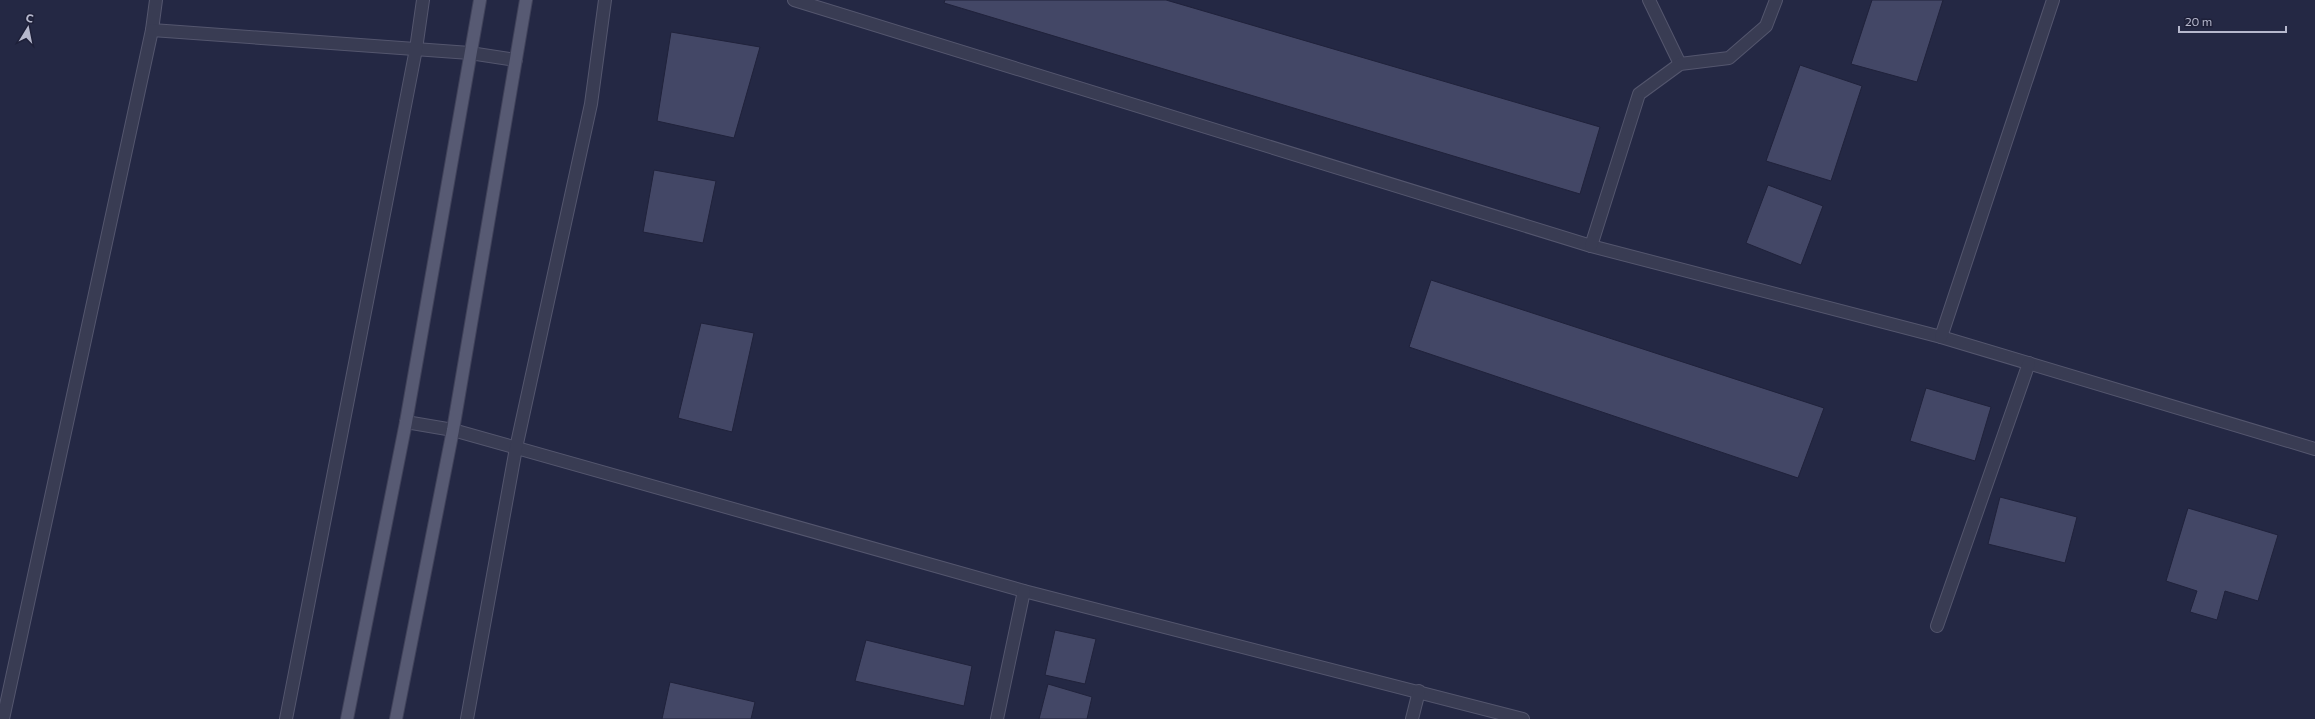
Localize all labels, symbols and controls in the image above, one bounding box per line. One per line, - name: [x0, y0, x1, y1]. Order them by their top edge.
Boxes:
- north arrow: [8, 8, 48, 48]
- scale bar: [2179, 8, 2286, 34]
- text: С: [25, 11, 35, 25]
- text: 20 m: [2185, 14, 2212, 28]

